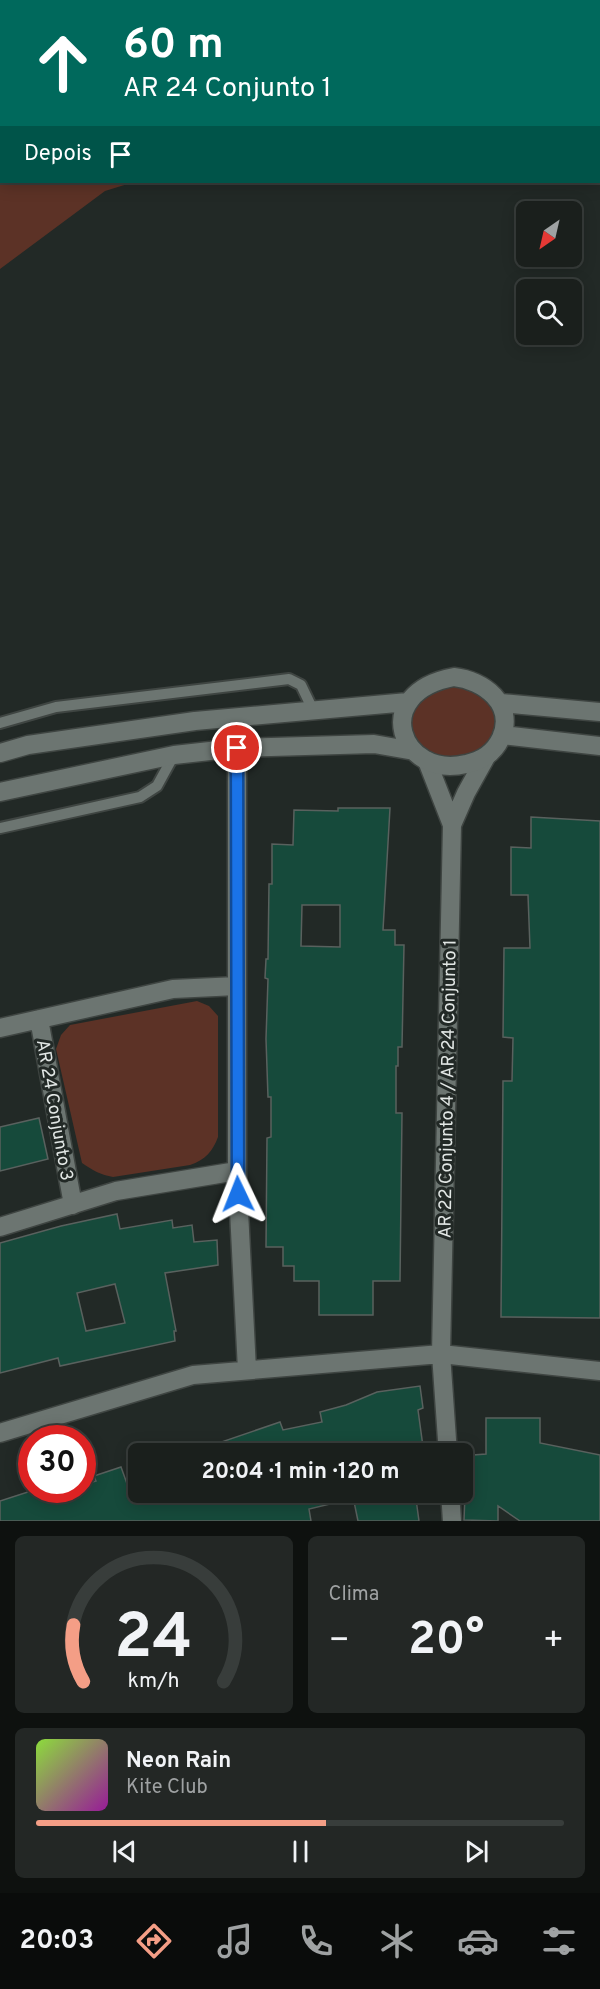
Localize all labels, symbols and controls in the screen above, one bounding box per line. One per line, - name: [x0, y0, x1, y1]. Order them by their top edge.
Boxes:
- text: 60 m: [123, 20, 224, 73]
- icon: ahead: [24, 24, 102, 102]
- text: AR 24 Conjunto 1: [123, 72, 331, 106]
- icon: arrive: [104, 138, 137, 171]
- text: Depois: [24, 141, 92, 168]
- north arrow: [516, 201, 582, 267]
- map controls: [516, 201, 582, 345]
- button: search: [516, 279, 582, 345]
- pin: [211, 722, 262, 773]
- icon: arrive: [220, 731, 253, 764]
- street label: AR 22 Conjunto 4 / AR 24 Conjunto 1: [434, 939, 463, 1239]
- street label: AR 24 Conjunto 3: [30, 1038, 77, 1183]
- position arrow: [206, 1162, 270, 1226]
- speed limit sign: 30: [18, 1425, 96, 1503]
- text: 20:04 · 1 min · 120 m: [201, 1459, 400, 1486]
- text: Clima: [329, 1582, 379, 1608]
- text: 24: [115, 1601, 193, 1680]
- text: 20°: [408, 1613, 484, 1670]
- text: −: [329, 1621, 350, 1663]
- text: +: [543, 1621, 564, 1663]
- text: km/h: [128, 1668, 180, 1695]
- text: Neon Rain: [126, 1748, 231, 1775]
- text: Kite Club: [126, 1775, 208, 1801]
- icon: previous: [108, 1835, 141, 1868]
- icon: pause: [284, 1835, 317, 1868]
- icon: next: [460, 1835, 493, 1868]
- icon: directions: [133, 1920, 175, 1962]
- icon: music: [214, 1920, 256, 1962]
- icon: phone: [295, 1920, 337, 1962]
- icon: climate: [376, 1920, 418, 1962]
- icon: car: [457, 1920, 499, 1962]
- icon: filters: [538, 1920, 580, 1962]
- text: 20:03: [20, 1924, 94, 1958]

